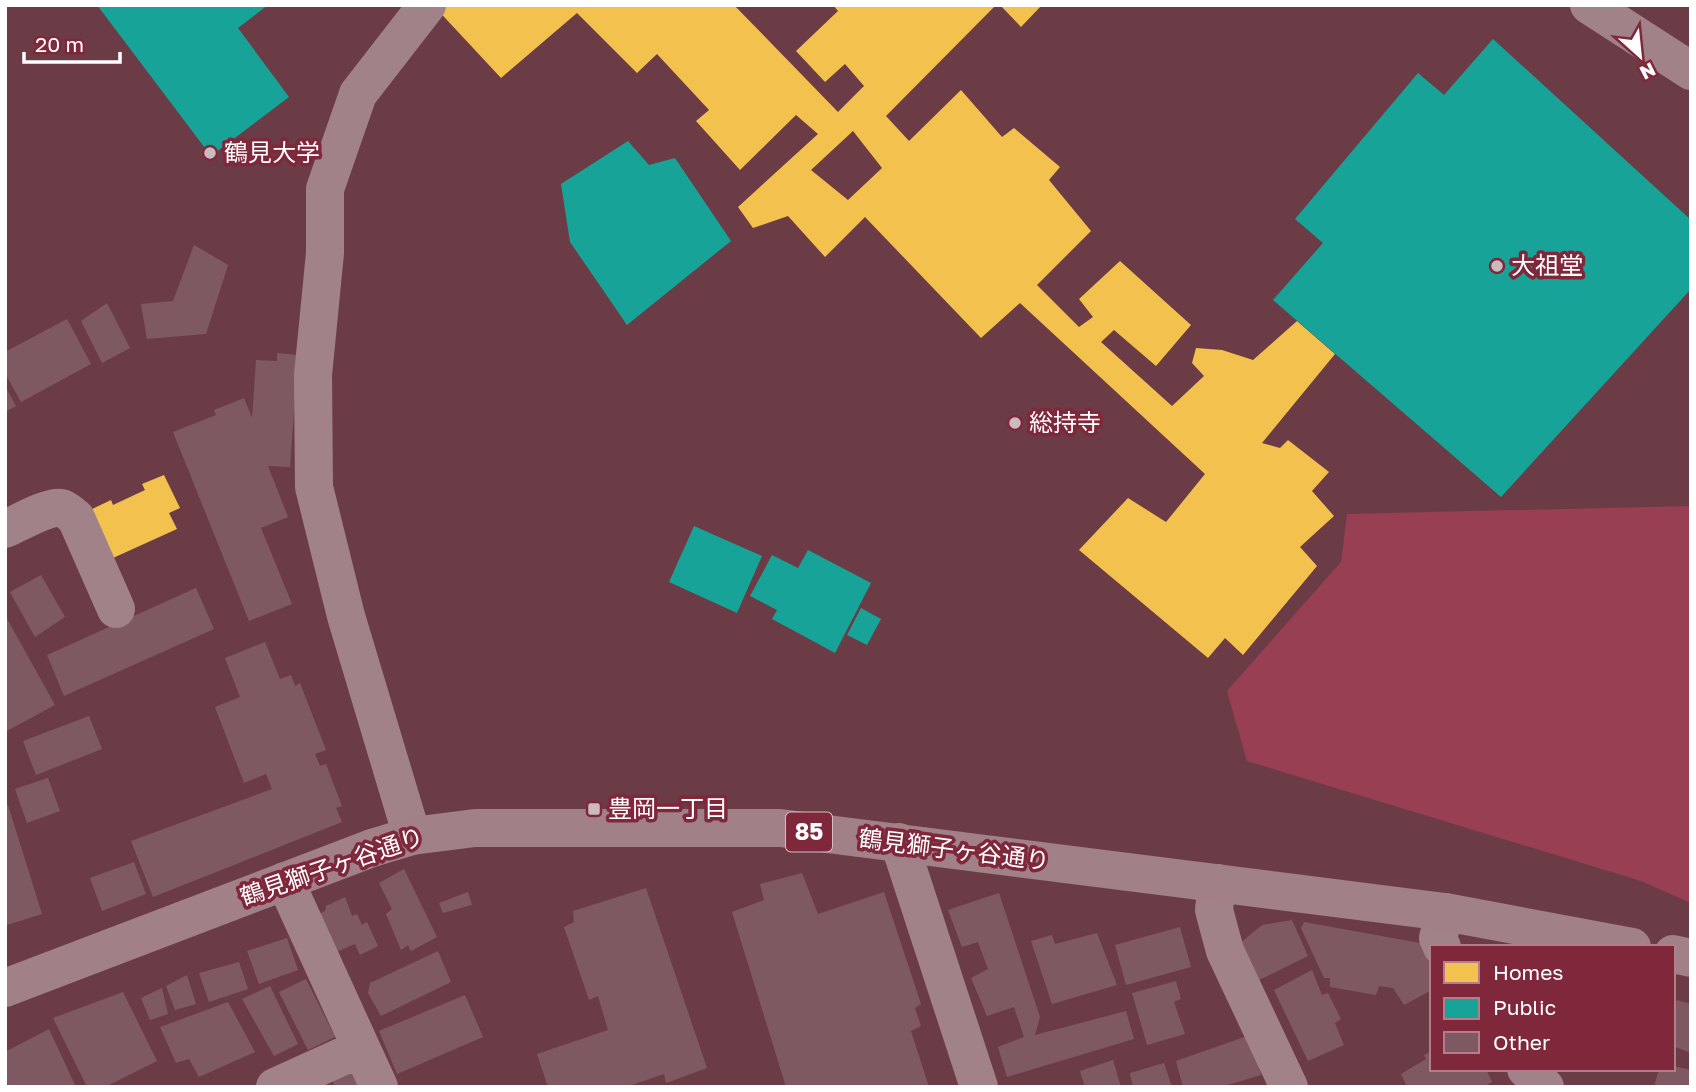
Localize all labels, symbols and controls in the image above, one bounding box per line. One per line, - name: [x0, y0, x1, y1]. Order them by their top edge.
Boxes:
- scale bar: [24, 21, 121, 65]
- north arrow: [1605, 21, 1675, 91]
- text: 20 m: [35, 31, 84, 57]
- text: N: [1636, 58, 1660, 85]
- place label: 鶴見大学: [224, 137, 320, 166]
- marker: 鶴見大学: [202, 145, 218, 161]
- place label: 大祖堂: [1511, 250, 1583, 279]
- marker: 大祖堂: [1489, 258, 1505, 274]
- place label: 総持寺: [1029, 407, 1101, 436]
- marker: 総持寺: [1007, 415, 1023, 431]
- place label: 豊岡一丁目: [608, 793, 728, 822]
- marker: 豊岡一丁目: [586, 801, 602, 817]
- road number: 85: [786, 812, 832, 852]
- street label: 鶴見獅子ヶ谷通り: [236, 821, 427, 911]
- street label: 鶴見獅子ヶ谷通り: [857, 822, 1051, 875]
- legend: [1430, 945, 1675, 1071]
- text: Homes: [1493, 959, 1563, 985]
- text: Public: [1493, 994, 1556, 1020]
- text: Other: [1493, 1029, 1550, 1055]

